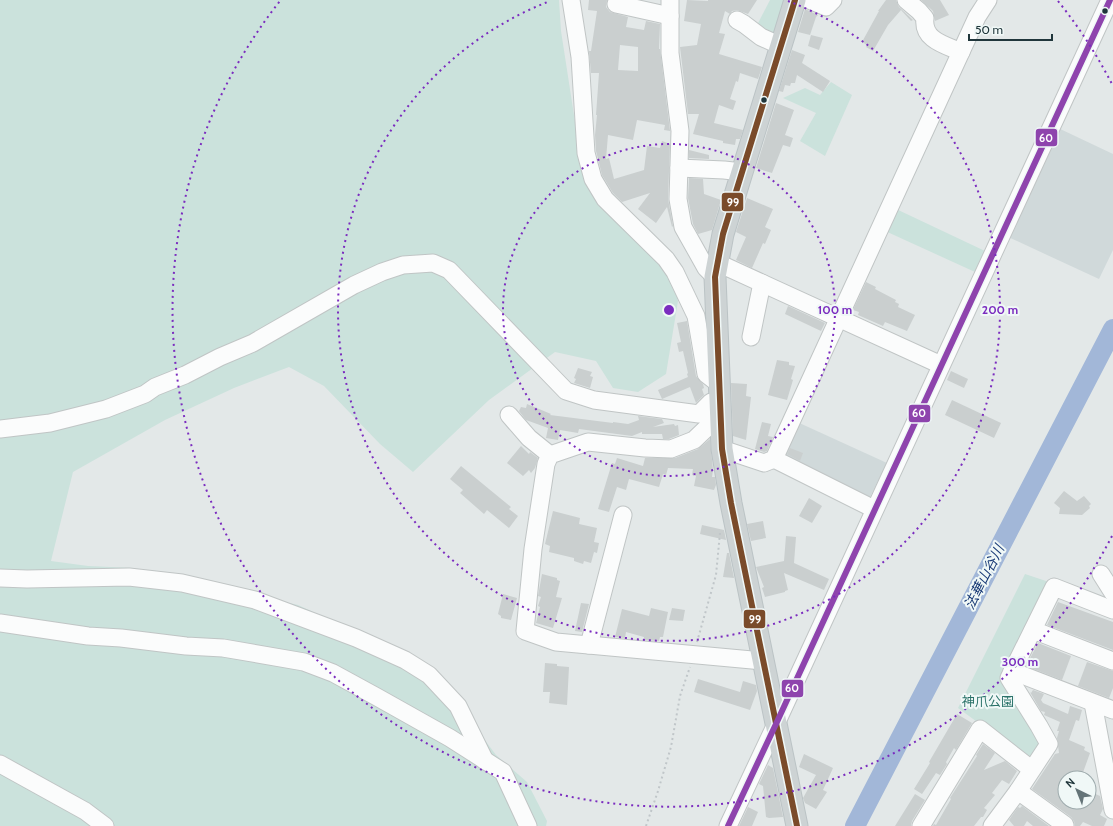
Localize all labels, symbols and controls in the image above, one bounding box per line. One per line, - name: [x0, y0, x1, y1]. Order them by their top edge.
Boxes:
- unlabelled marker: [1100, 6, 1110, 16]
- scale bar: [969, 16, 1052, 42]
- text: 50 m: [975, 22, 1003, 37]
- unlabelled marker: [759, 95, 769, 105]
- line badge: 60: [1035, 128, 1058, 147]
- text: 60: [1039, 131, 1053, 145]
- line badge: 99: [721, 192, 744, 212]
- text: 99: [727, 195, 739, 209]
- text: 100 m: [818, 302, 852, 317]
- text: 200 m: [982, 302, 1018, 317]
- centre of rings: [662, 303, 676, 317]
- line badge: 60: [908, 404, 931, 423]
- text: 60: [912, 406, 926, 420]
- water label: 法華山谷川: [960, 540, 1009, 612]
- line badge: 99: [743, 609, 766, 629]
- text: 99: [749, 612, 761, 626]
- text: 300 m: [1002, 654, 1038, 669]
- line badge: 60: [781, 679, 804, 698]
- text: 60: [785, 681, 799, 695]
- park label: 神爪公園: [962, 693, 1014, 709]
- north arrow: [1057, 770, 1097, 810]
- text: N: [1063, 775, 1078, 790]

